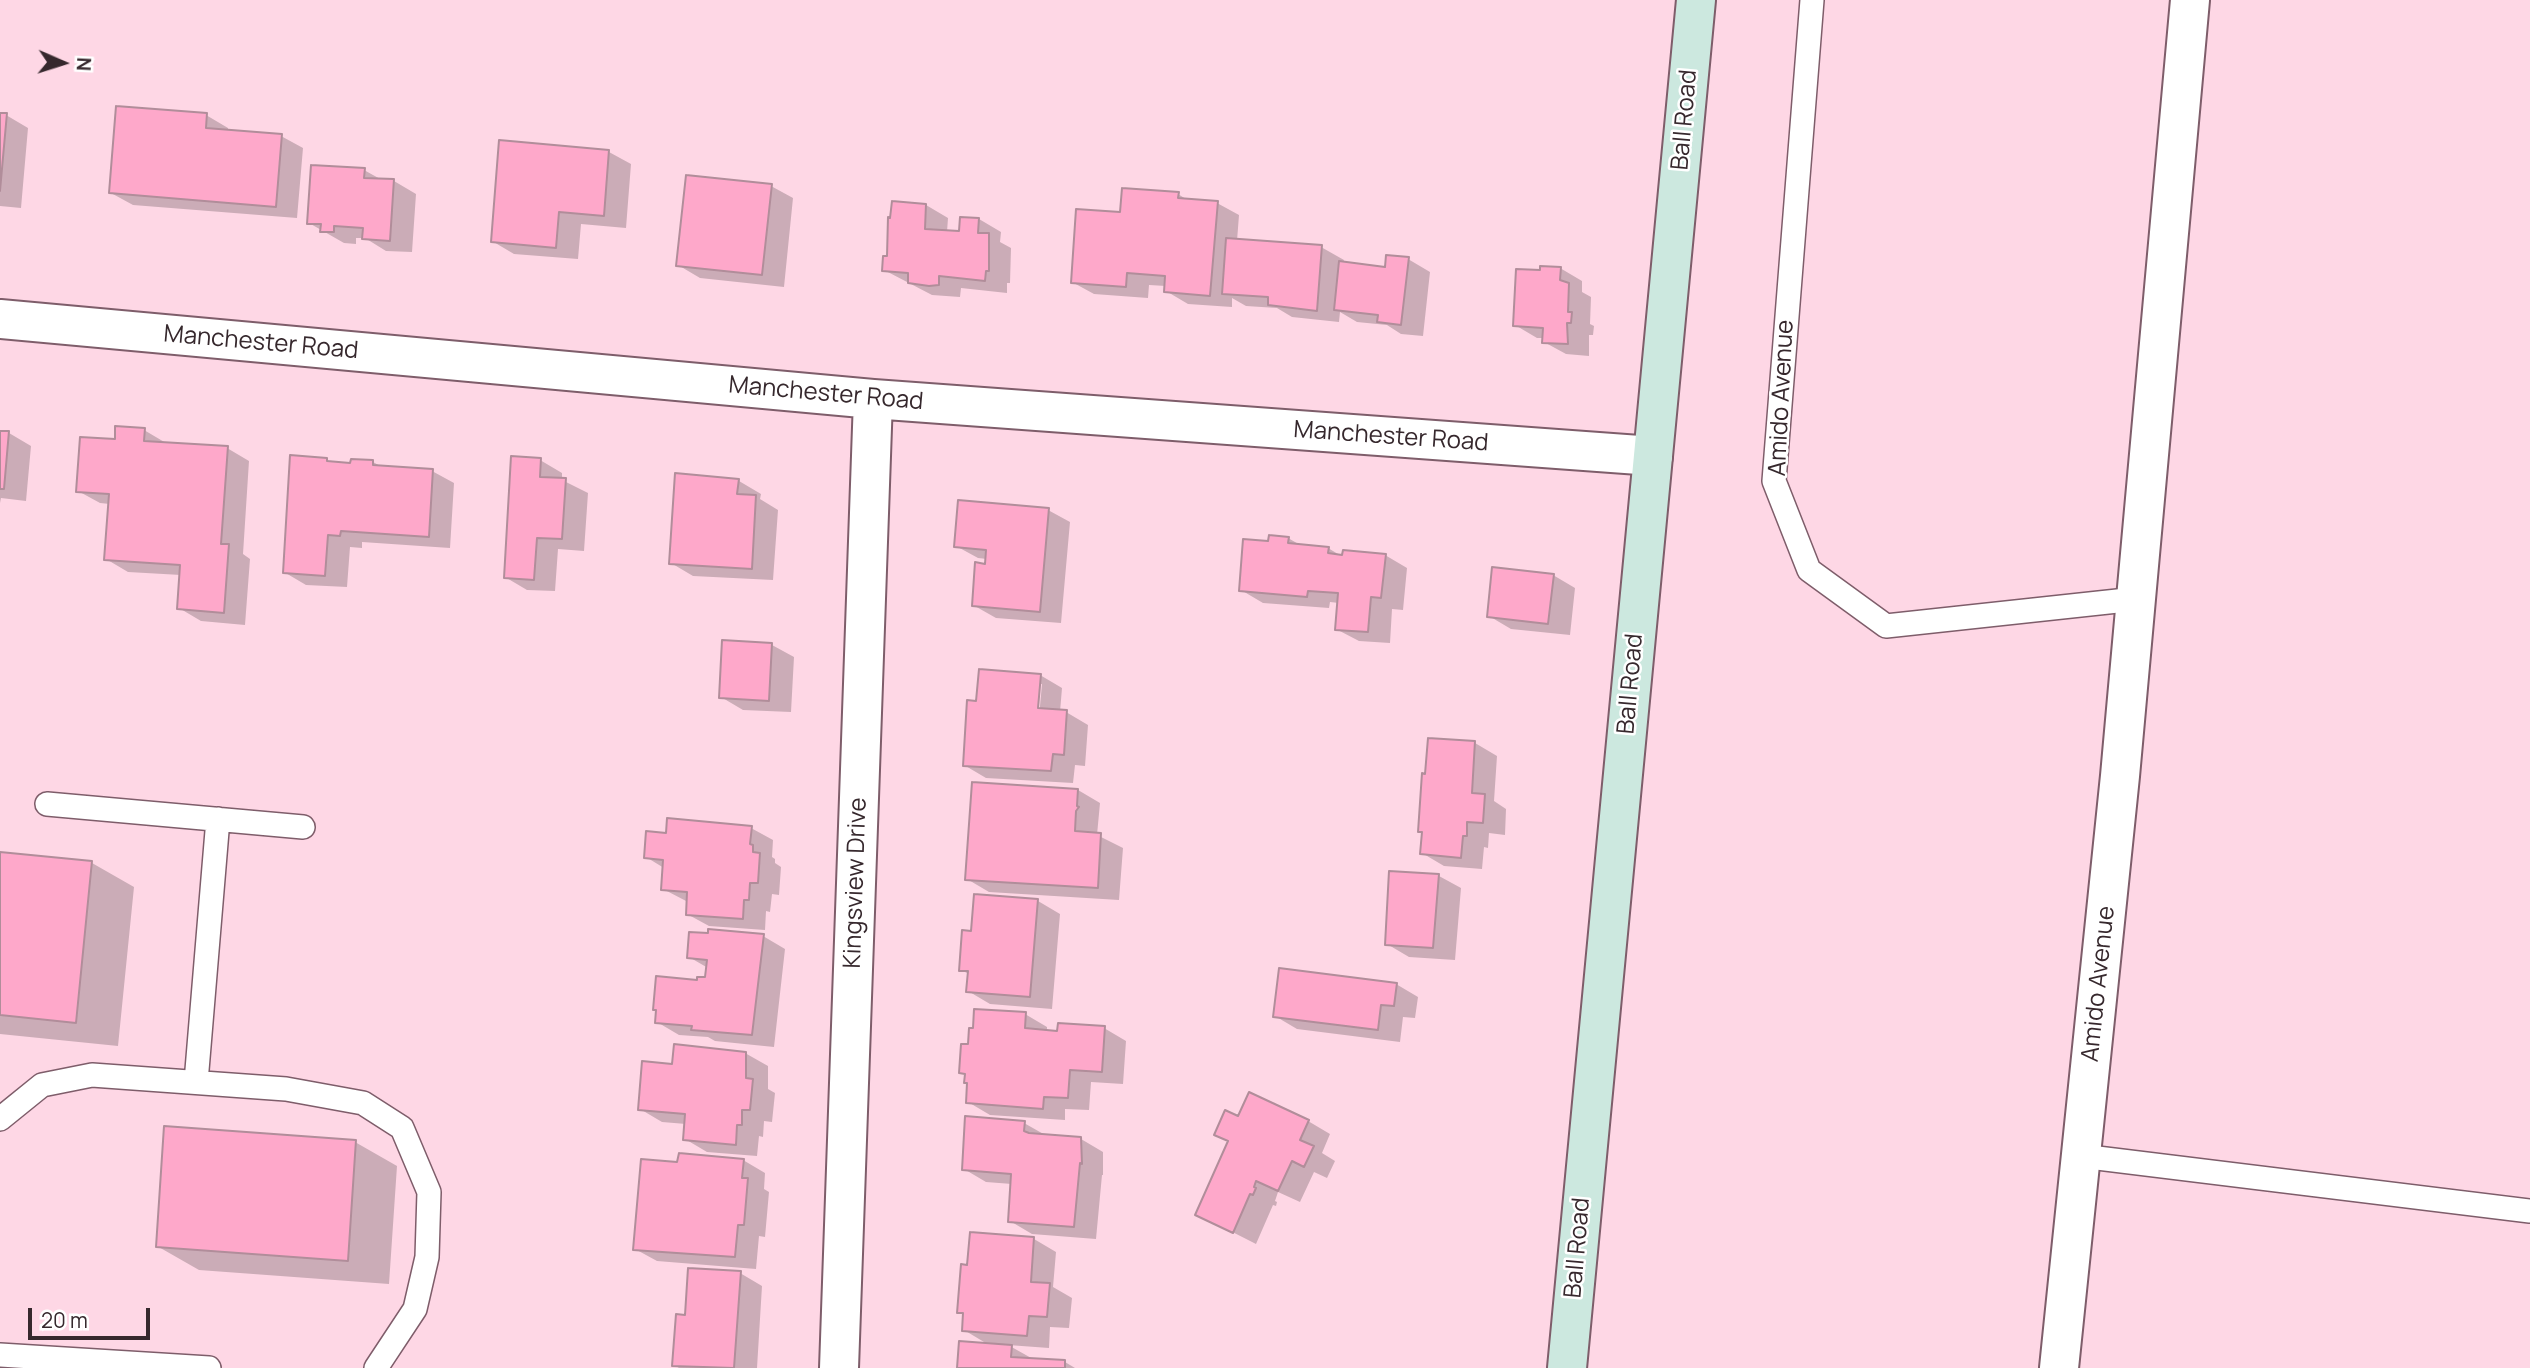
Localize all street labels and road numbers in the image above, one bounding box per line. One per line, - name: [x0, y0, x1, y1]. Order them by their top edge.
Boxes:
- street label: Ball Road: [1666, 68, 1704, 172]
- street label: Amido Avenue: [1764, 319, 1800, 477]
- street label: Manchester Road: [162, 320, 360, 366]
- street label: Manchester Road: [727, 371, 925, 417]
- street label: Manchester Road: [1293, 416, 1489, 458]
- street label: Ball Road: [1612, 632, 1650, 736]
- street label: Kingsview Drive: [839, 797, 873, 969]
- street label: Amido Avenue: [2076, 905, 2122, 1063]
- street label: Ball Road: [1559, 1196, 1597, 1300]

